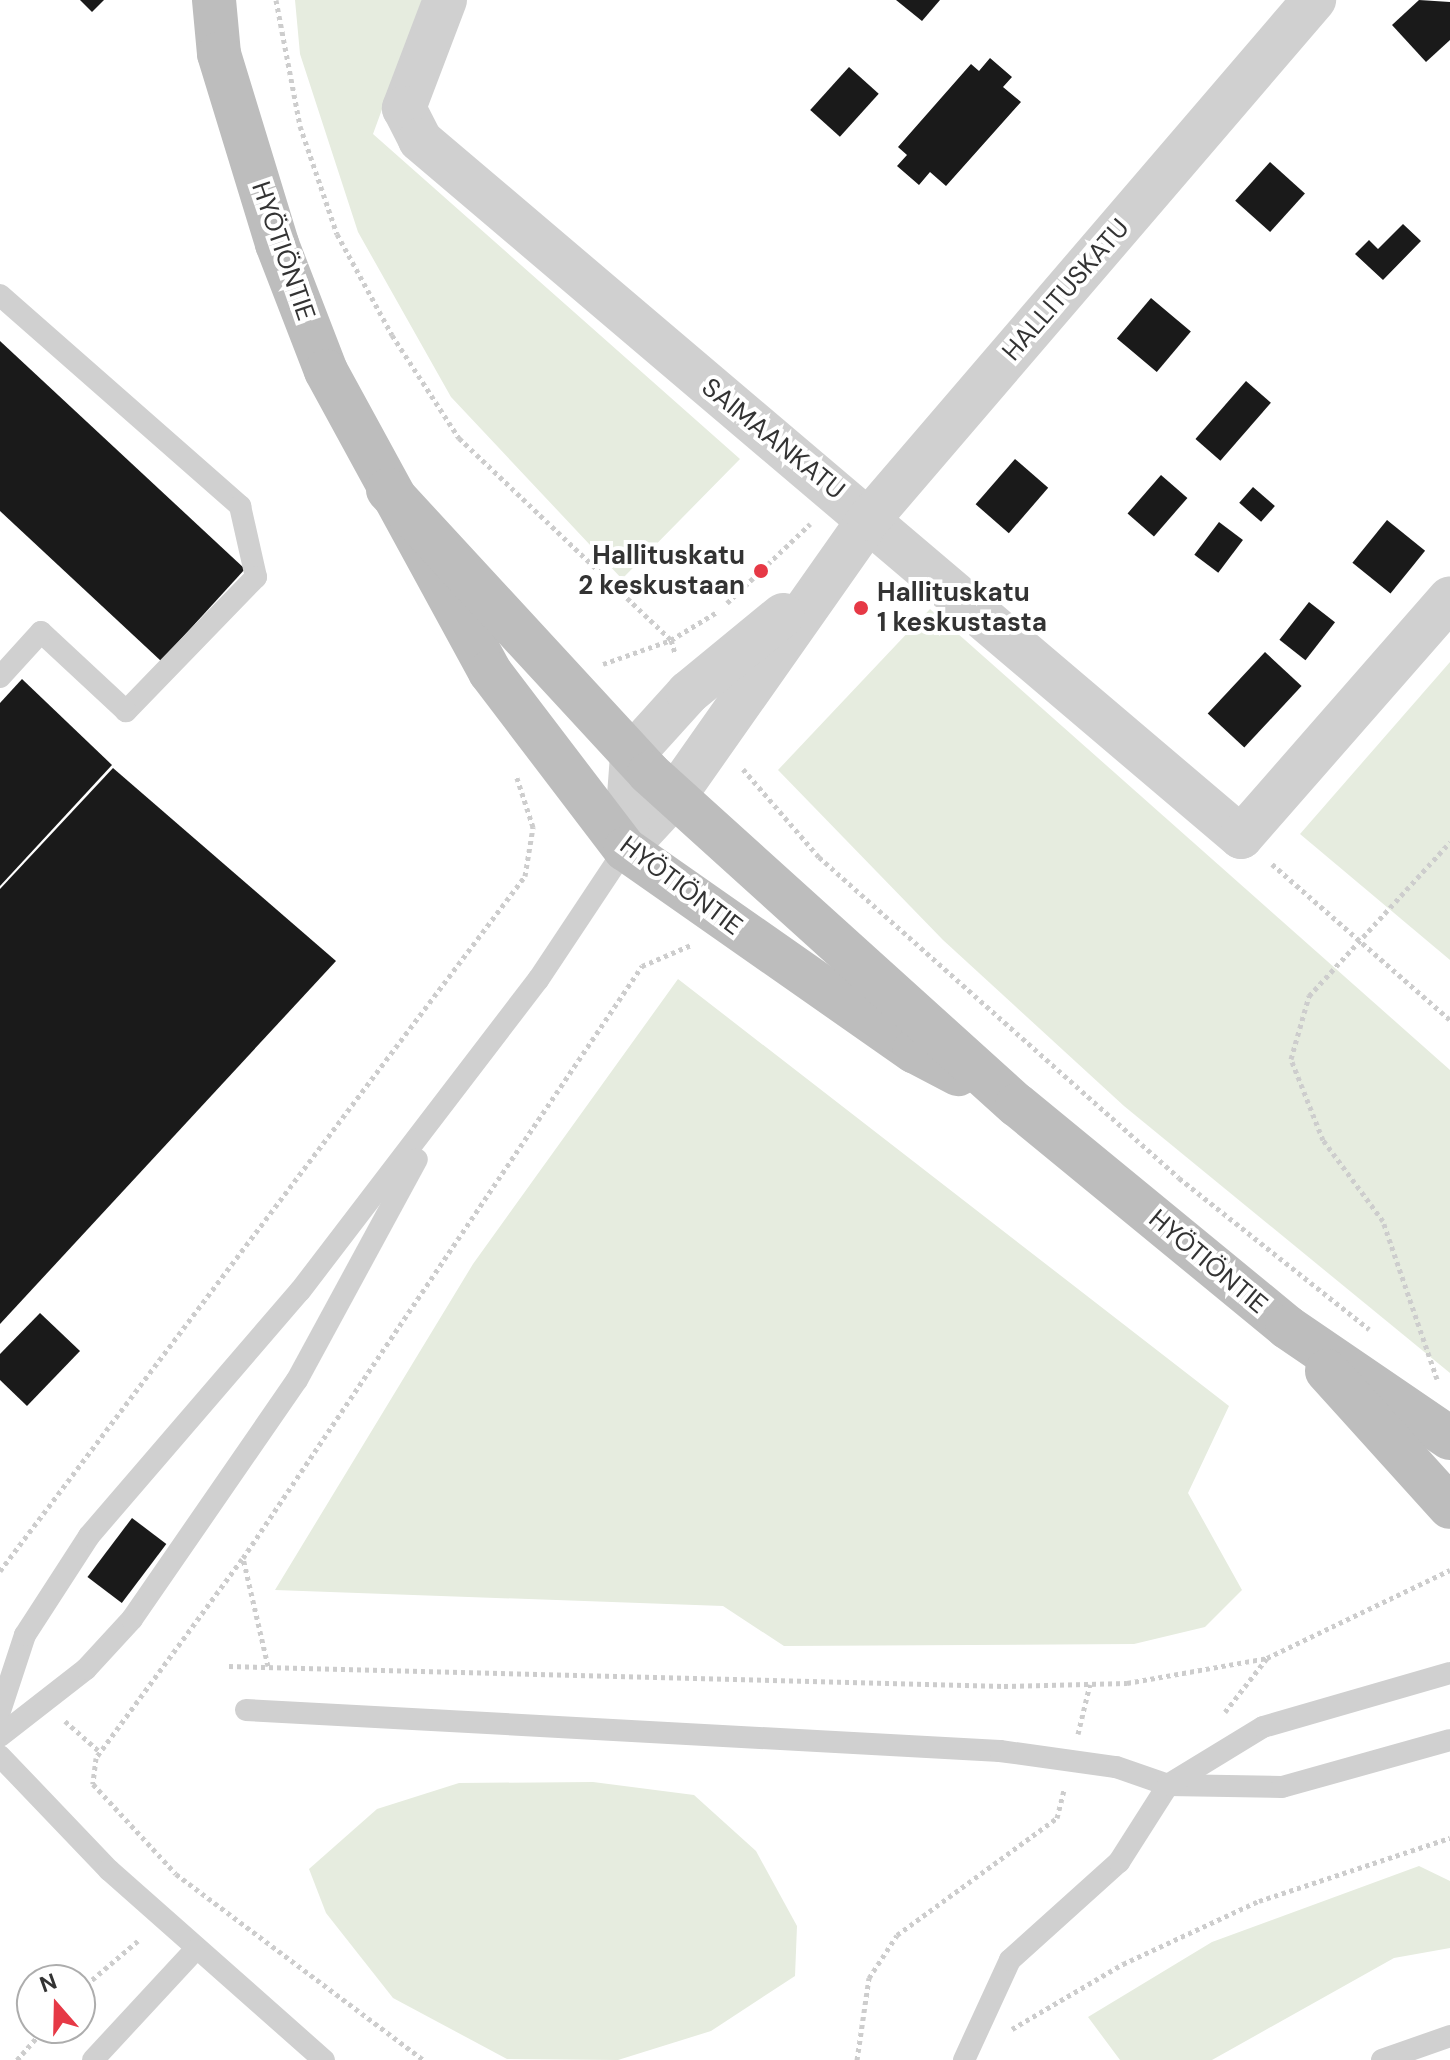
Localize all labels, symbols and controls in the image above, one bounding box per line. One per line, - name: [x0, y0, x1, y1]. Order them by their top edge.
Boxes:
- street label: HYÖTIÖNTIE: [245, 177, 321, 325]
- street label: HALLITUSKATU: [996, 213, 1136, 367]
- street label: SAIMAANKATU: [695, 372, 851, 506]
- place label: Hallituskatu 2 keskustaan: [578, 540, 745, 602]
- marker: Hallituskatu 2 keskustaan: [752, 562, 770, 580]
- place label: Hallituskatu 1 keskustasta: [877, 577, 1047, 638]
- marker: Hallituskatu 1 keskustasta: [852, 599, 870, 617]
- street label: HYÖTIÖNTIE: [614, 830, 748, 942]
- street label: HYÖTIÖNTIE: [1143, 1204, 1273, 1320]
- north arrow: [16, 1964, 96, 2044]
- text: N: [36, 1966, 61, 1999]

